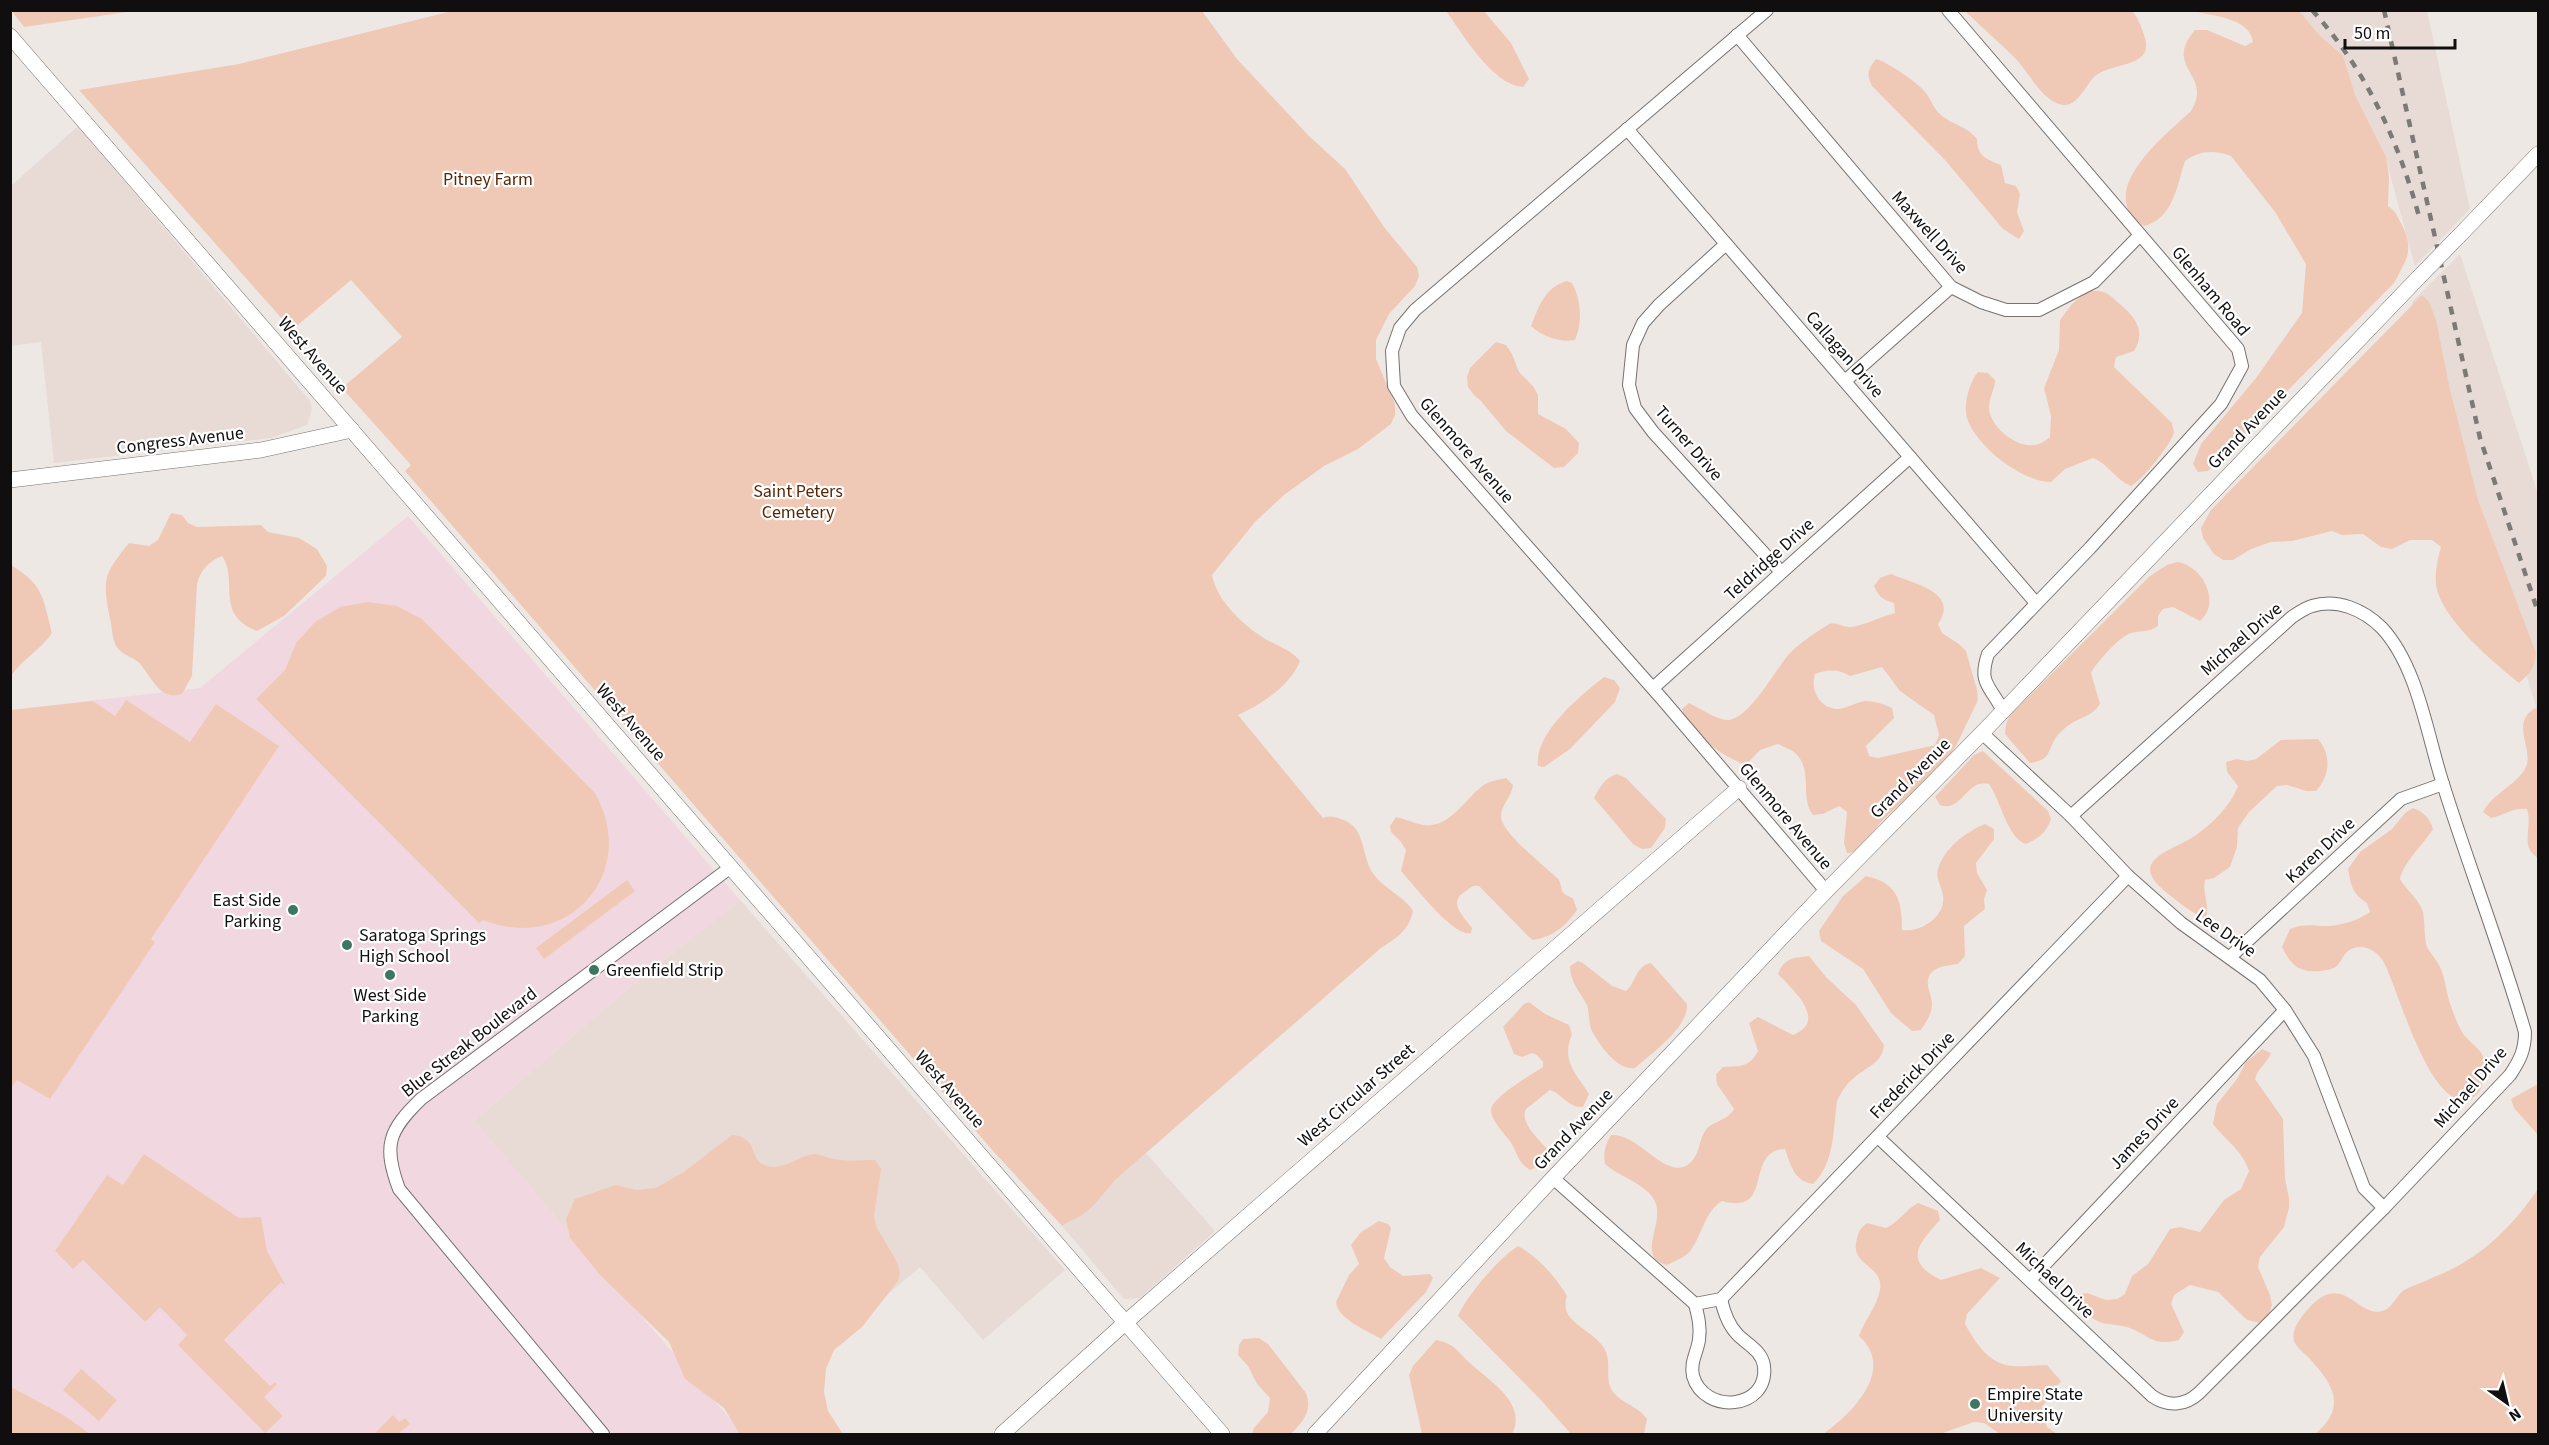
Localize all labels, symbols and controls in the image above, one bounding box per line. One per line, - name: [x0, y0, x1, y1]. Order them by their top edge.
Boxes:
- scale bar: [2345, 12, 2454, 50]
- text: 50 m: [2354, 21, 2390, 46]
- park label: Pitney Farm: [443, 167, 533, 192]
- street label: Maxwell Drive: [1886, 185, 1974, 279]
- street label: Glenham Road: [2166, 241, 2256, 342]
- street label: Callagan Drive: [1800, 305, 1889, 403]
- street label: West Avenue: [272, 311, 353, 400]
- street label: Grand Avenue: [2202, 382, 2293, 475]
- street label: Glenmore Avenue: [1413, 392, 1520, 509]
- street label: Turner Drive: [1649, 400, 1728, 486]
- street label: Congress Avenue: [115, 420, 245, 461]
- park label: Saint Peters Cemetery: [753, 479, 843, 525]
- street label: Teldridge Drive: [1719, 512, 1820, 606]
- street label: Michael Drive: [2195, 597, 2288, 682]
- street label: West Avenue: [590, 678, 671, 767]
- street label: Grand Avenue: [1864, 732, 1956, 824]
- street label: Glenmore Avenue: [1733, 757, 1838, 875]
- street label: Karen Drive: [2280, 812, 2361, 889]
- place label: East Side Parking: [213, 888, 281, 934]
- marker: East Side Parking: [286, 903, 300, 917]
- street label: Lee Drive: [2190, 903, 2261, 963]
- place label: Saratoga Springs High School: [359, 923, 486, 969]
- marker: Saratoga Springs High School: [340, 938, 354, 952]
- place label: Greenfield Strip: [606, 958, 724, 983]
- marker: Greenfield Strip: [587, 963, 601, 977]
- marker: West Side Parking: [383, 968, 397, 982]
- street label: Blue Streak Boulevard: [396, 981, 542, 1103]
- place label: West Side Parking: [354, 983, 427, 1029]
- street label: Frederick Drive: [1864, 1026, 1961, 1125]
- street label: West Circular Street: [1293, 1038, 1420, 1153]
- street label: Michael Drive: [2428, 1041, 2513, 1134]
- street label: West Avenue: [909, 1045, 990, 1134]
- street label: Grand Avenue: [1528, 1083, 1619, 1176]
- street label: James Drive: [2104, 1091, 2185, 1175]
- street label: Michael Drive: [2010, 1236, 2100, 1324]
- north arrow: [2477, 1373, 2537, 1433]
- place label: Empire State University: [1987, 1382, 2083, 1428]
- marker: Empire State University: [1968, 1397, 1982, 1411]
- text: N: [2504, 1403, 2525, 1427]

